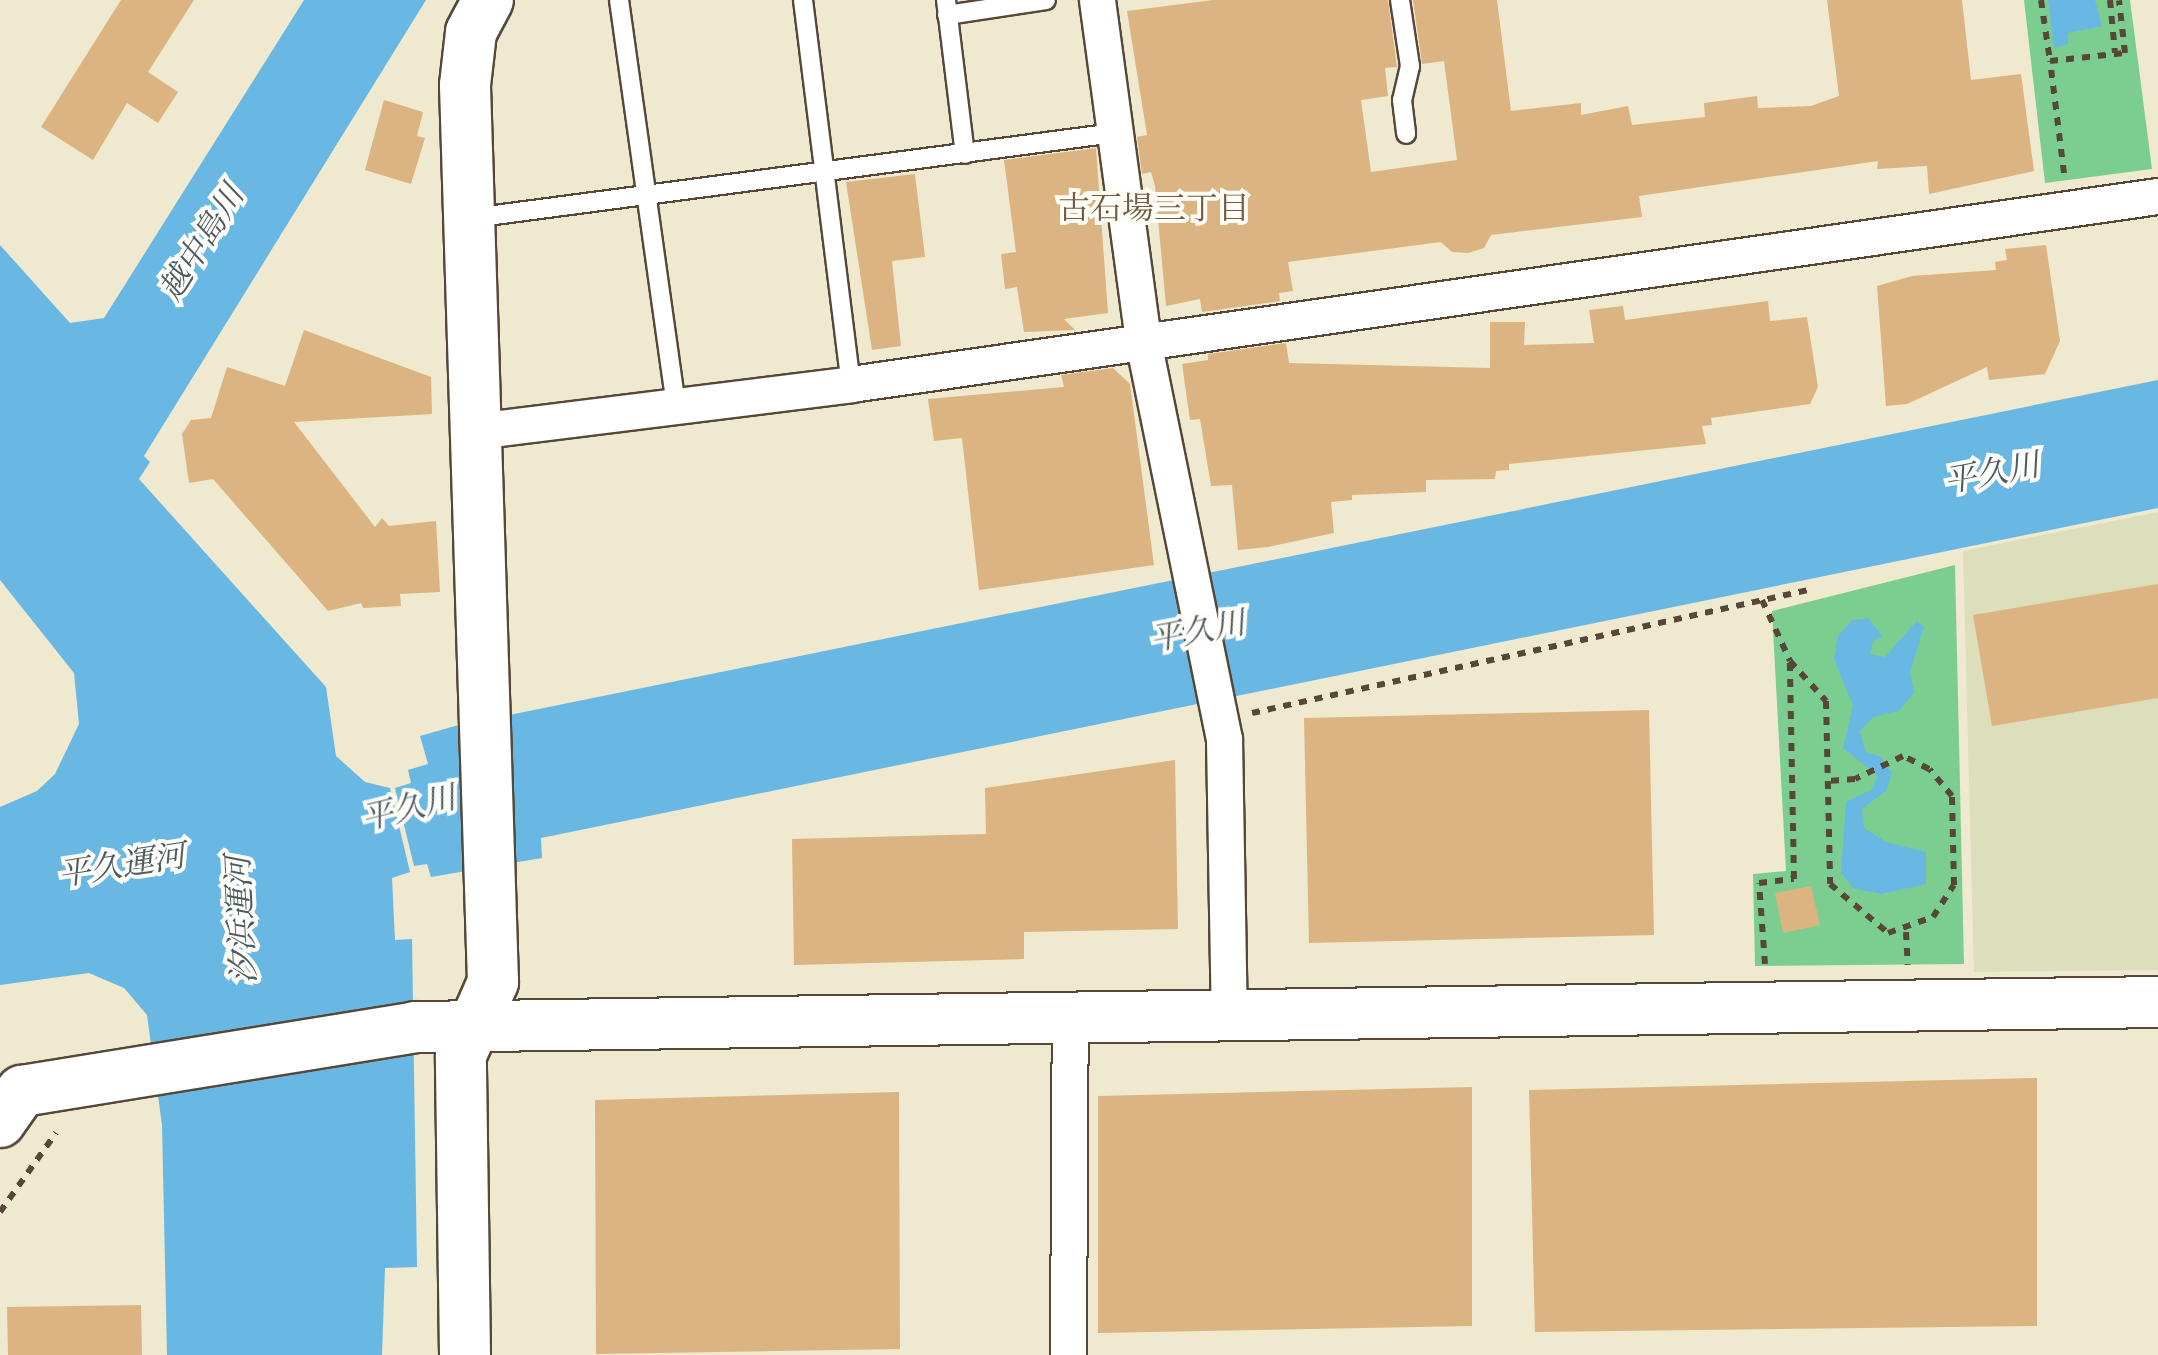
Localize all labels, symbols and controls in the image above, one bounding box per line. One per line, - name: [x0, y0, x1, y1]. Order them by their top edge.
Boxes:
- water label: 越中島川: [154, 180, 254, 308]
- district label: 古石場三丁目: [1058, 192, 1250, 230]
- water label: 平久川: [1941, 448, 2043, 504]
- water label: 平久川: [1147, 606, 1249, 662]
- water label: 平久川: [358, 781, 460, 841]
- water label: 平久運河: [56, 839, 188, 897]
- water label: 汐浜運河: [221, 855, 267, 985]

